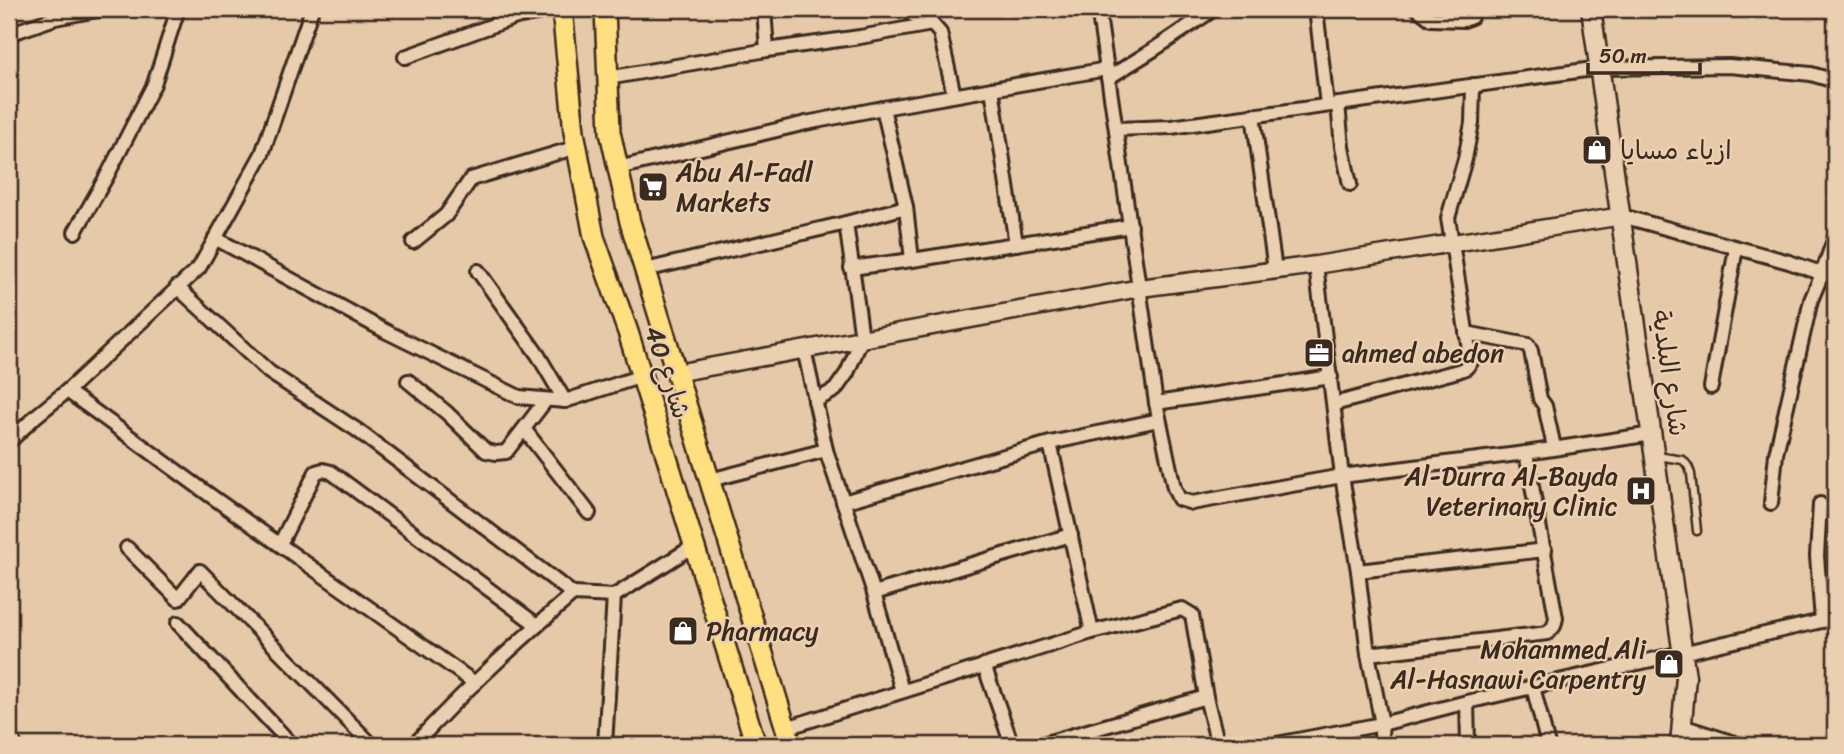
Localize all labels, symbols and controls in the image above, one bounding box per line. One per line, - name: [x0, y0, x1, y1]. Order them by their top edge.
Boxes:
- scale bar: [1588, 32, 1700, 76]
- text: 50 m: [1599, 37, 1647, 75]
- place label: ازياء مسايا: [1620, 127, 1732, 173]
- shop icon: ازياء مسايا: [1580, 133, 1614, 167]
- place label: Abu Al-Fadl Markets: [675, 149, 813, 225]
- supermarket icon: Abu Al-Fadl Markets: [636, 170, 670, 204]
- street label: شارع البلدية: [1638, 307, 1702, 439]
- street label: شارع 40: [631, 319, 705, 425]
- place label: ahmed abedon: [1342, 330, 1504, 376]
- office icon: ahmed abedon: [1302, 336, 1336, 370]
- place label: Al-Durra Al-Bayda Veterinary Clinic: [1404, 453, 1618, 529]
- hospital icon: Al-Durra Al-Bayda Veterinary Clinic: [1624, 474, 1658, 508]
- place label: Pharmacy: [706, 608, 819, 654]
- shop icon: Pharmacy: [666, 614, 700, 648]
- place label: Mohammed Ali Al-Hasnawi Carpentry: [1389, 626, 1647, 702]
- shop icon: Mohammed Ali Al-Hasnawi Carpentry: [1652, 647, 1686, 681]

